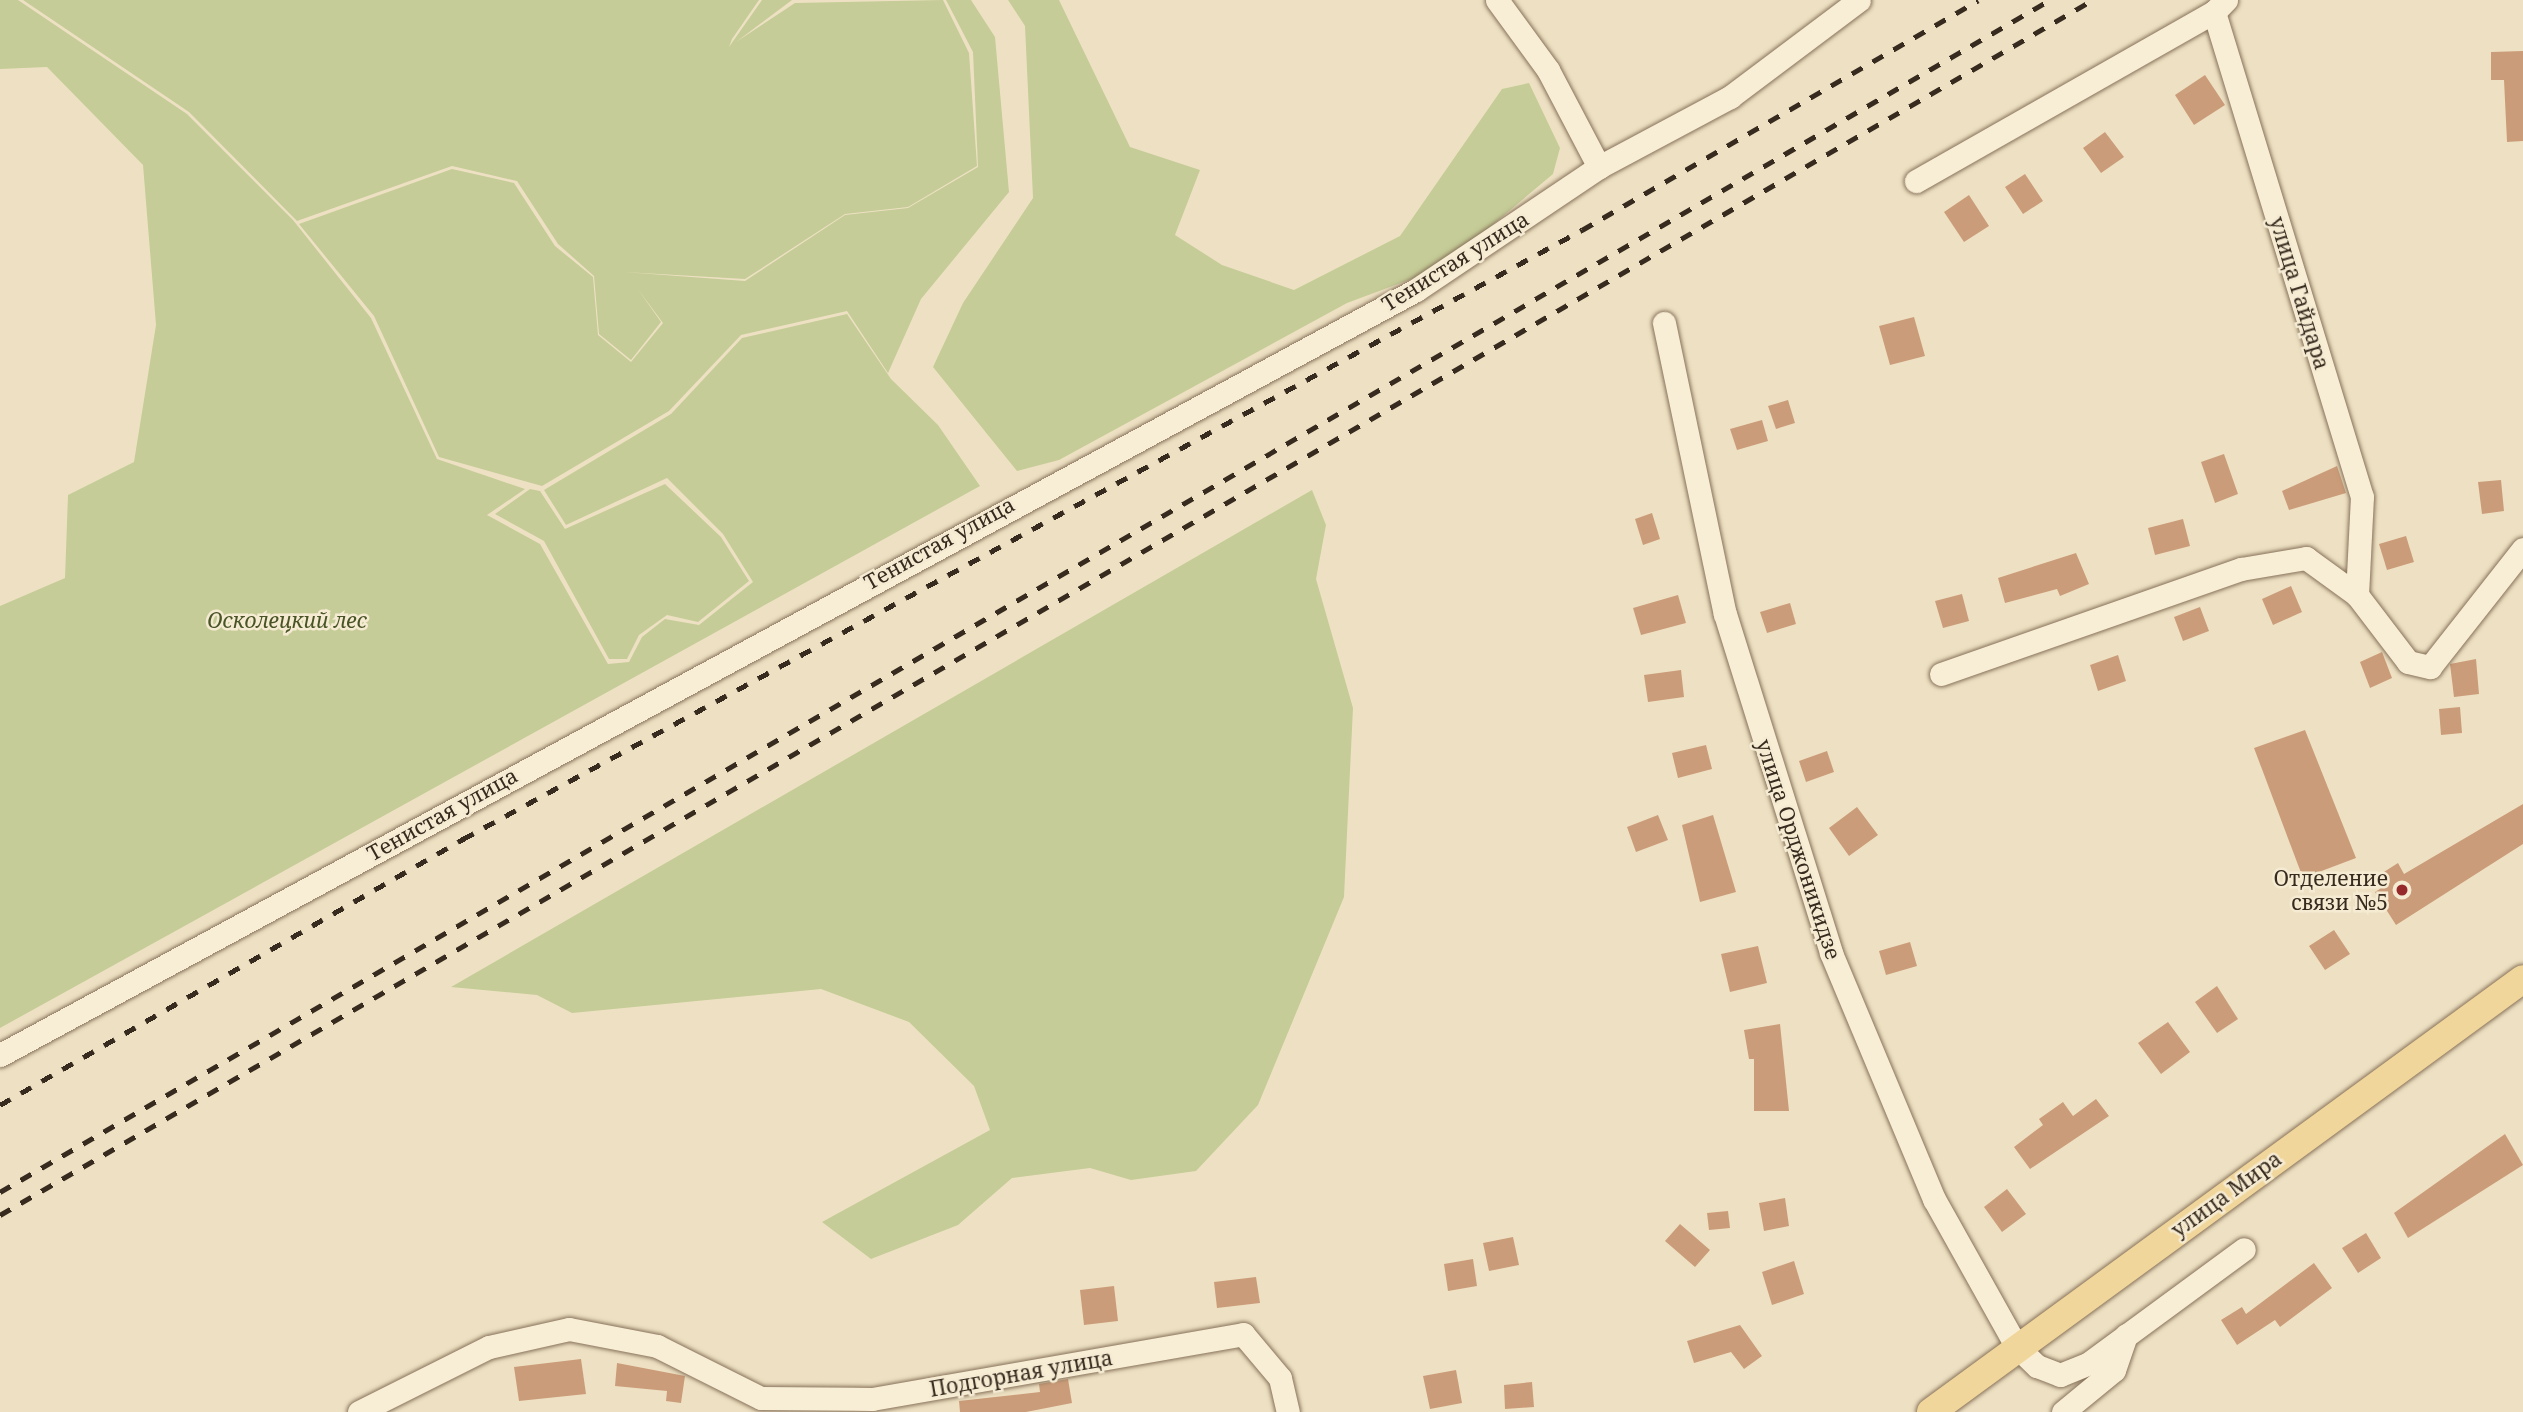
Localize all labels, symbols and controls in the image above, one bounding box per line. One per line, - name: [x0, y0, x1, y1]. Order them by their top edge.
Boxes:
- street label: Тенистая улица: [1377, 206, 1533, 316]
- street label: улица Гайдара: [2265, 214, 2335, 372]
- street label: Тенистая улица: [859, 491, 1019, 595]
- park label: Осколецкий лес: [207, 607, 367, 633]
- street label: улица Орджоникидзе: [1751, 736, 1847, 962]
- street label: Тенистая улица: [362, 762, 522, 866]
- place label: Отделение связи №5: [2274, 865, 2388, 915]
- marker: Отделение связи №5: [2394, 882, 2410, 898]
- street label: улица Мира: [2166, 1146, 2286, 1242]
- street label: Подгорная улица: [928, 1344, 1114, 1402]

